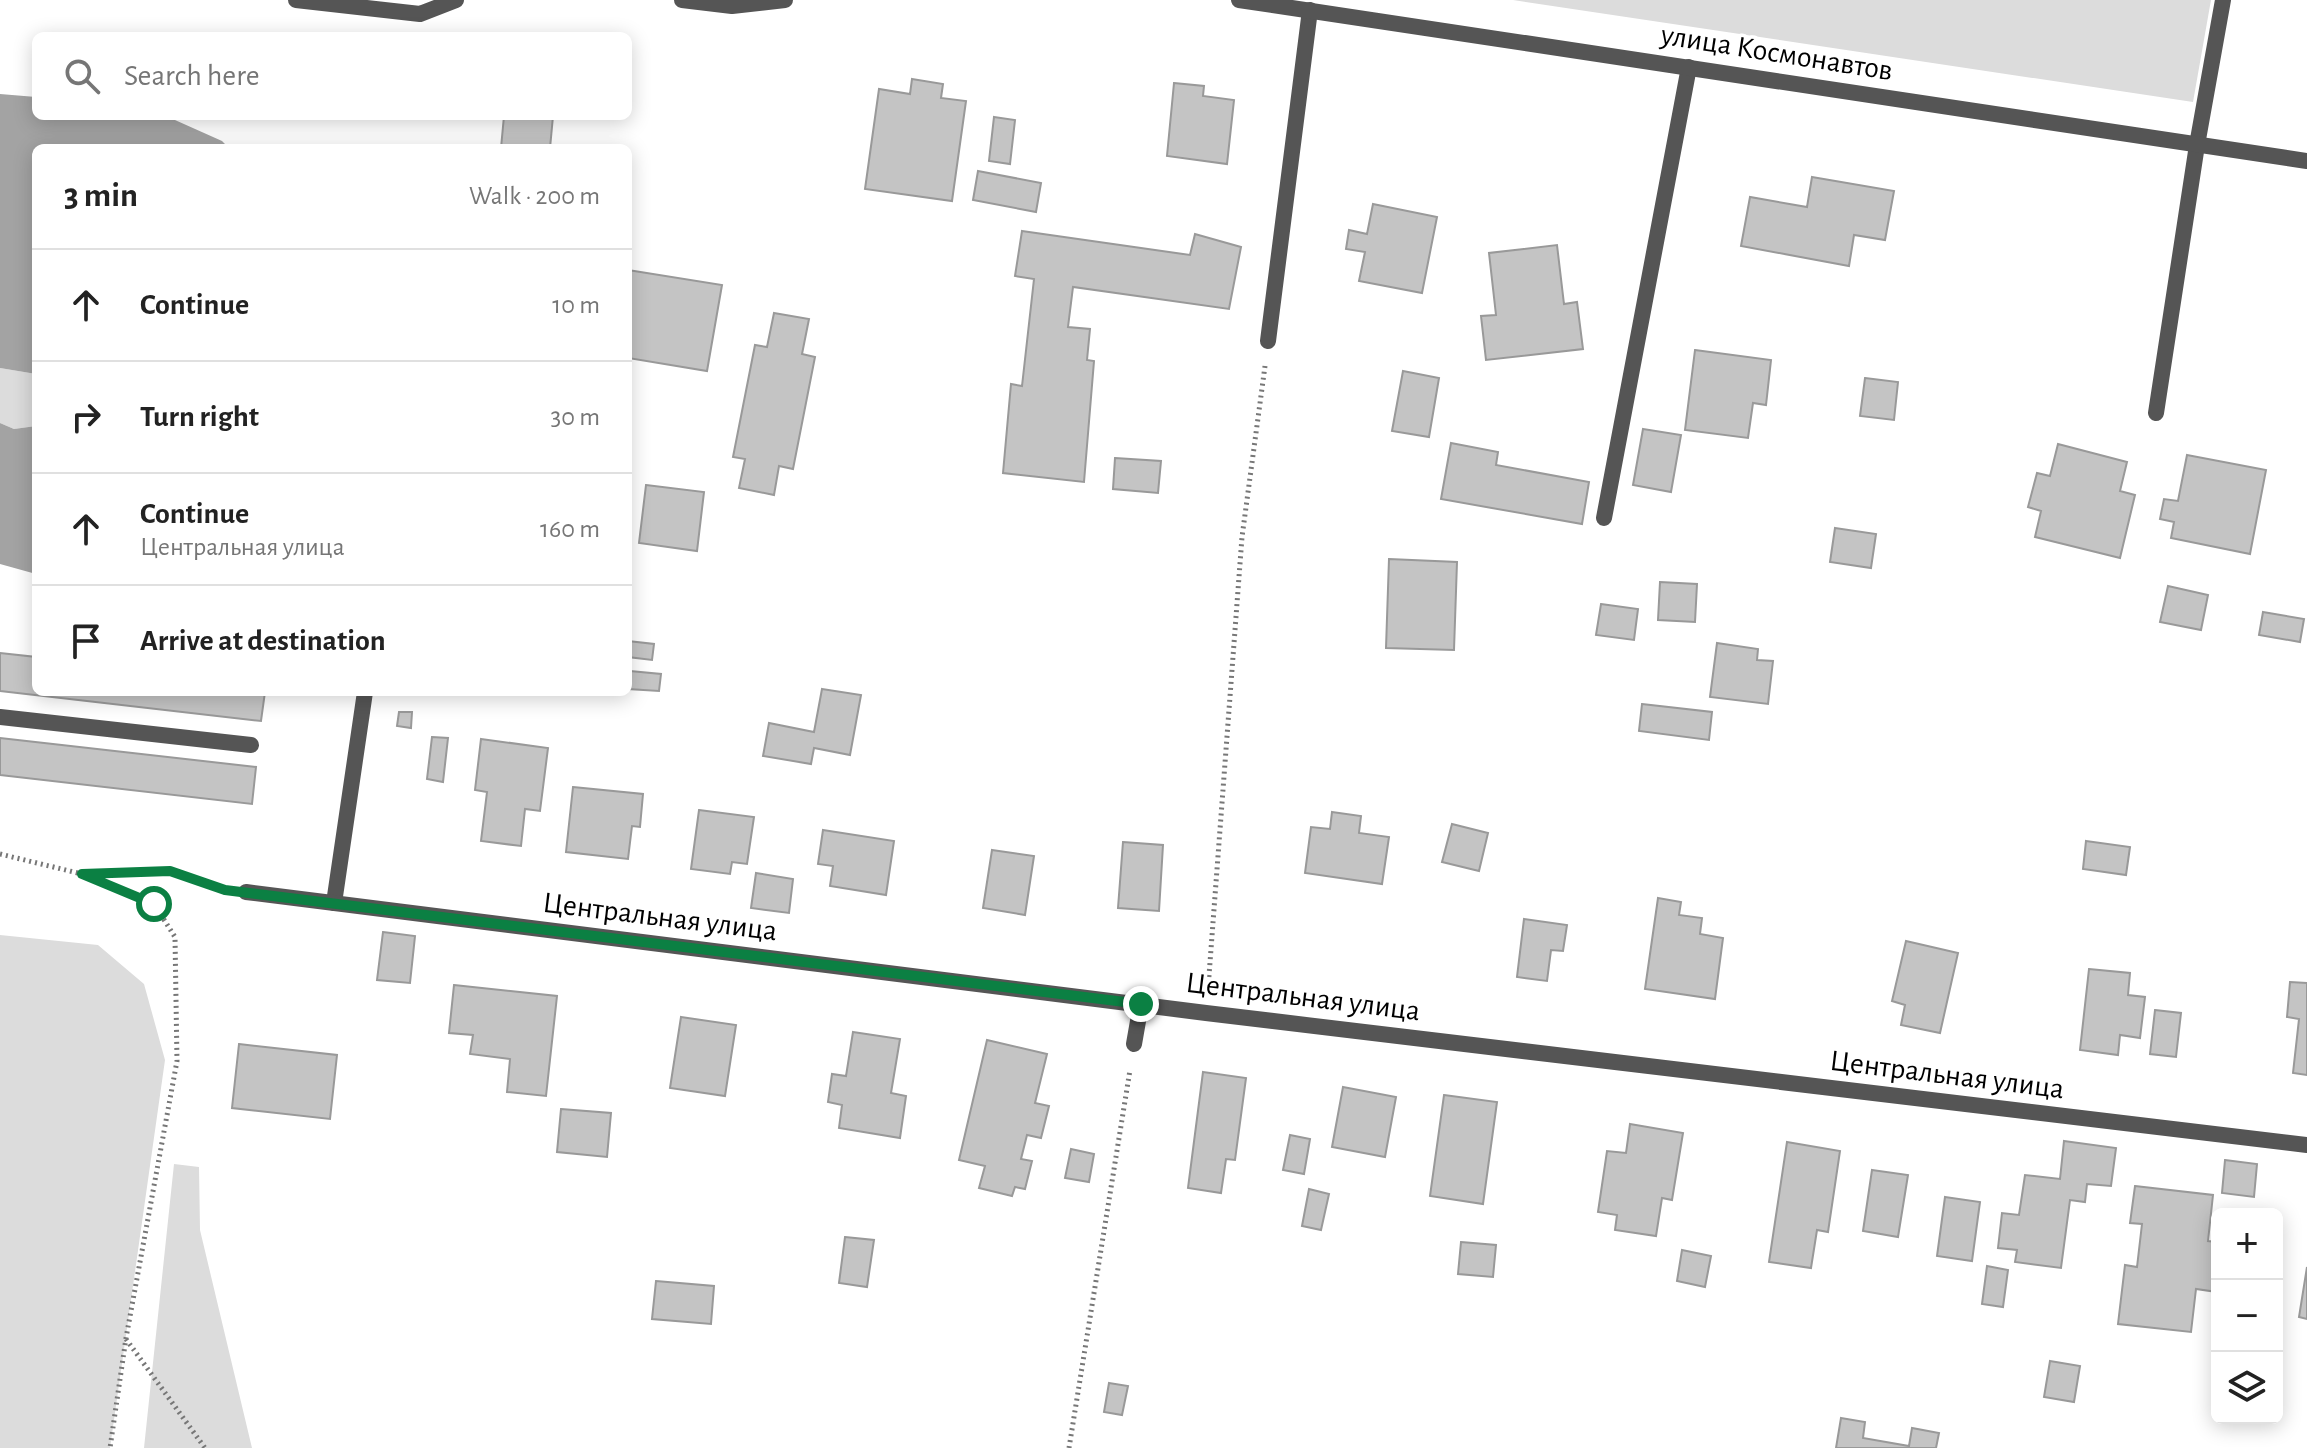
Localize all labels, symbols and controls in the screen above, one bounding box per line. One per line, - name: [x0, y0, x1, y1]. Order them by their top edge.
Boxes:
- street label: улица Космонавтов: [1658, 20, 1895, 86]
- search box: [32, 32, 632, 120]
- icon: search: [60, 54, 104, 98]
- text: Search here: [124, 61, 260, 91]
- text: 3 min: [64, 179, 138, 213]
- text: Walk · 200 m: [469, 183, 600, 209]
- icon: ahead: [64, 283, 108, 327]
- text: Continue: [140, 290, 249, 320]
- text: 10 m: [552, 292, 600, 318]
- icon: right: [64, 395, 108, 439]
- text: Turn right: [140, 402, 259, 432]
- text: 30 m: [550, 404, 600, 430]
- text: Continue: [140, 499, 249, 529]
- icon: ahead: [64, 507, 108, 551]
- text: 160 m: [540, 516, 600, 542]
- text: Центральная улица: [140, 534, 345, 560]
- icon: arrive: [64, 619, 108, 663]
- text: Arrive at destination: [140, 626, 386, 656]
- route start: [136, 886, 172, 922]
- street label: Центральная улица: [541, 888, 779, 946]
- street label: Центральная улица: [1184, 968, 1422, 1026]
- route end: [1123, 986, 1159, 1022]
- street label: Центральная улица: [1828, 1046, 2066, 1104]
- map controls: [2211, 1208, 2283, 1424]
- button: +: [2211, 1208, 2283, 1280]
- button: −: [2211, 1280, 2283, 1352]
- button: layers: [2211, 1352, 2283, 1424]

